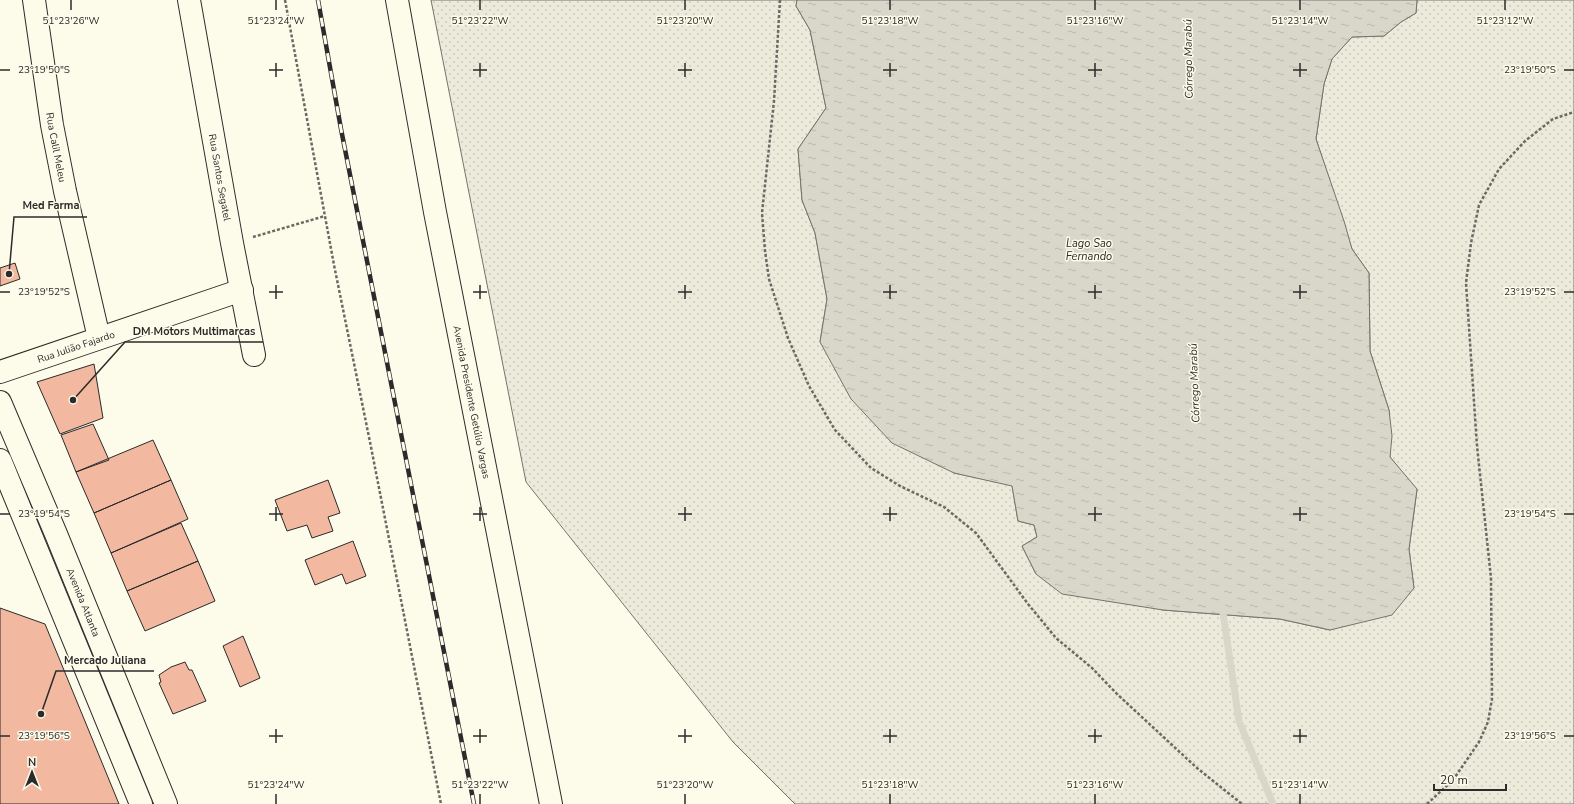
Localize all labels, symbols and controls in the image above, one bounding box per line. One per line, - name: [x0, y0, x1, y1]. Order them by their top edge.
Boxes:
- text: 51°23'26"W: [43, 14, 99, 28]
- text: 51°23'24"W: [248, 14, 304, 28]
- text: 51°23'22"W: [452, 14, 508, 28]
- text: 51°23'20"W: [657, 14, 713, 28]
- text: 51°23'18"W: [862, 14, 918, 28]
- text: 51°23'16"W: [1067, 14, 1123, 28]
- text: 51°23'14"W: [1272, 14, 1328, 28]
- text: 51°23'12"W: [1477, 14, 1533, 28]
- water label: Córrego Marabú: [1180, 19, 1197, 99]
- text: 23°19'50"S: [18, 63, 70, 77]
- text: 23°19'50"S: [1504, 63, 1556, 77]
- street label: Rua Calil Meleu: [42, 112, 69, 184]
- street label: Rua Santos Segatel: [205, 133, 234, 222]
- callout: Med Farma: [14, 194, 87, 217]
- text: Med Farma: [22, 198, 80, 213]
- water label: Lago Sao Fernando: [1066, 236, 1112, 264]
- text: 23°19'52"S: [18, 285, 70, 299]
- text: 23°19'52"S: [1504, 285, 1556, 299]
- callout: DM Motors Multimarcas: [125, 319, 263, 342]
- text: DM Motors Multimarcas: [133, 324, 255, 339]
- street label: Avenida Presidente Getúlio Vargas: [449, 324, 493, 480]
- street label: Rua Julião Fajardo: [35, 327, 117, 367]
- water label: Córrego Marabú: [1186, 343, 1203, 423]
- text: 23°19'54"S: [18, 507, 70, 521]
- text: 23°19'54"S: [1504, 507, 1556, 521]
- street label: Avenida Atlanta: [63, 566, 103, 639]
- callout: Mercado Juliana: [56, 648, 154, 671]
- text: Mercado Juliana: [64, 653, 146, 668]
- text: 23°19'56"S: [18, 729, 70, 743]
- text: 23°19'56"S: [1504, 729, 1556, 743]
- north arrow: [12, 752, 52, 792]
- text: N: [28, 755, 36, 770]
- scale bar: [1434, 766, 1506, 792]
- text: 20 m: [1440, 772, 1468, 788]
- text: 51°23'24"W: [248, 778, 304, 792]
- text: 51°23'22"W: [452, 778, 508, 792]
- text: 51°23'20"W: [657, 778, 713, 792]
- text: 51°23'18"W: [862, 778, 918, 792]
- text: 51°23'16"W: [1067, 778, 1123, 792]
- text: 51°23'14"W: [1272, 778, 1328, 792]

